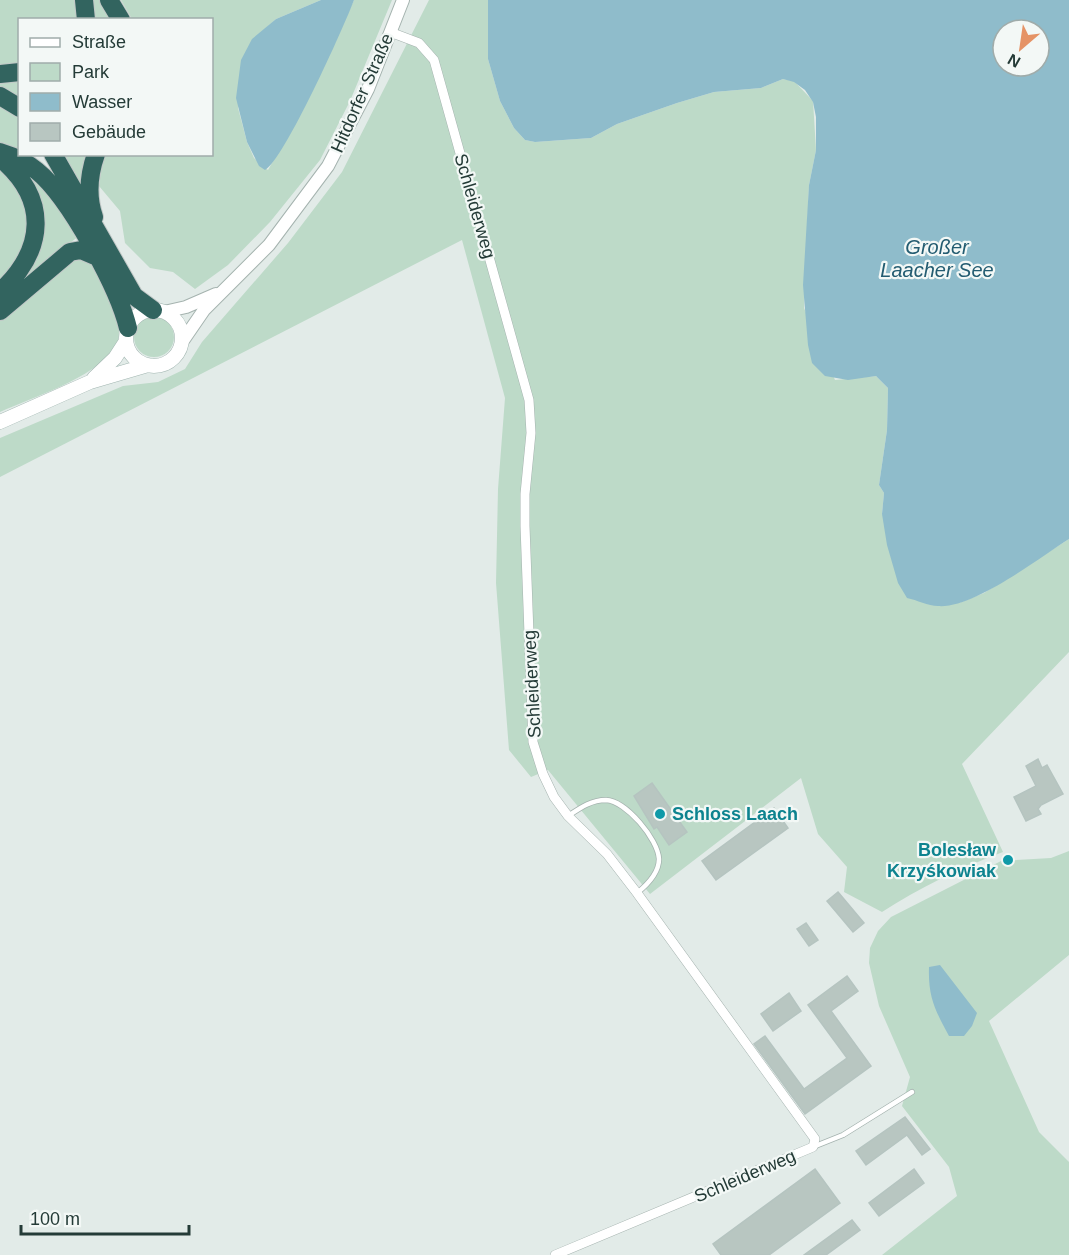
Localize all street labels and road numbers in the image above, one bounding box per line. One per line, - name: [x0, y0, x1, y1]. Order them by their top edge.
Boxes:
- street label: Hitdorfer Straße: [327, 30, 397, 156]
- street label: Schleiderweg: [450, 151, 500, 261]
- street label: Schleiderweg: [519, 630, 545, 738]
- street label: Schleiderweg: [691, 1146, 799, 1206]

